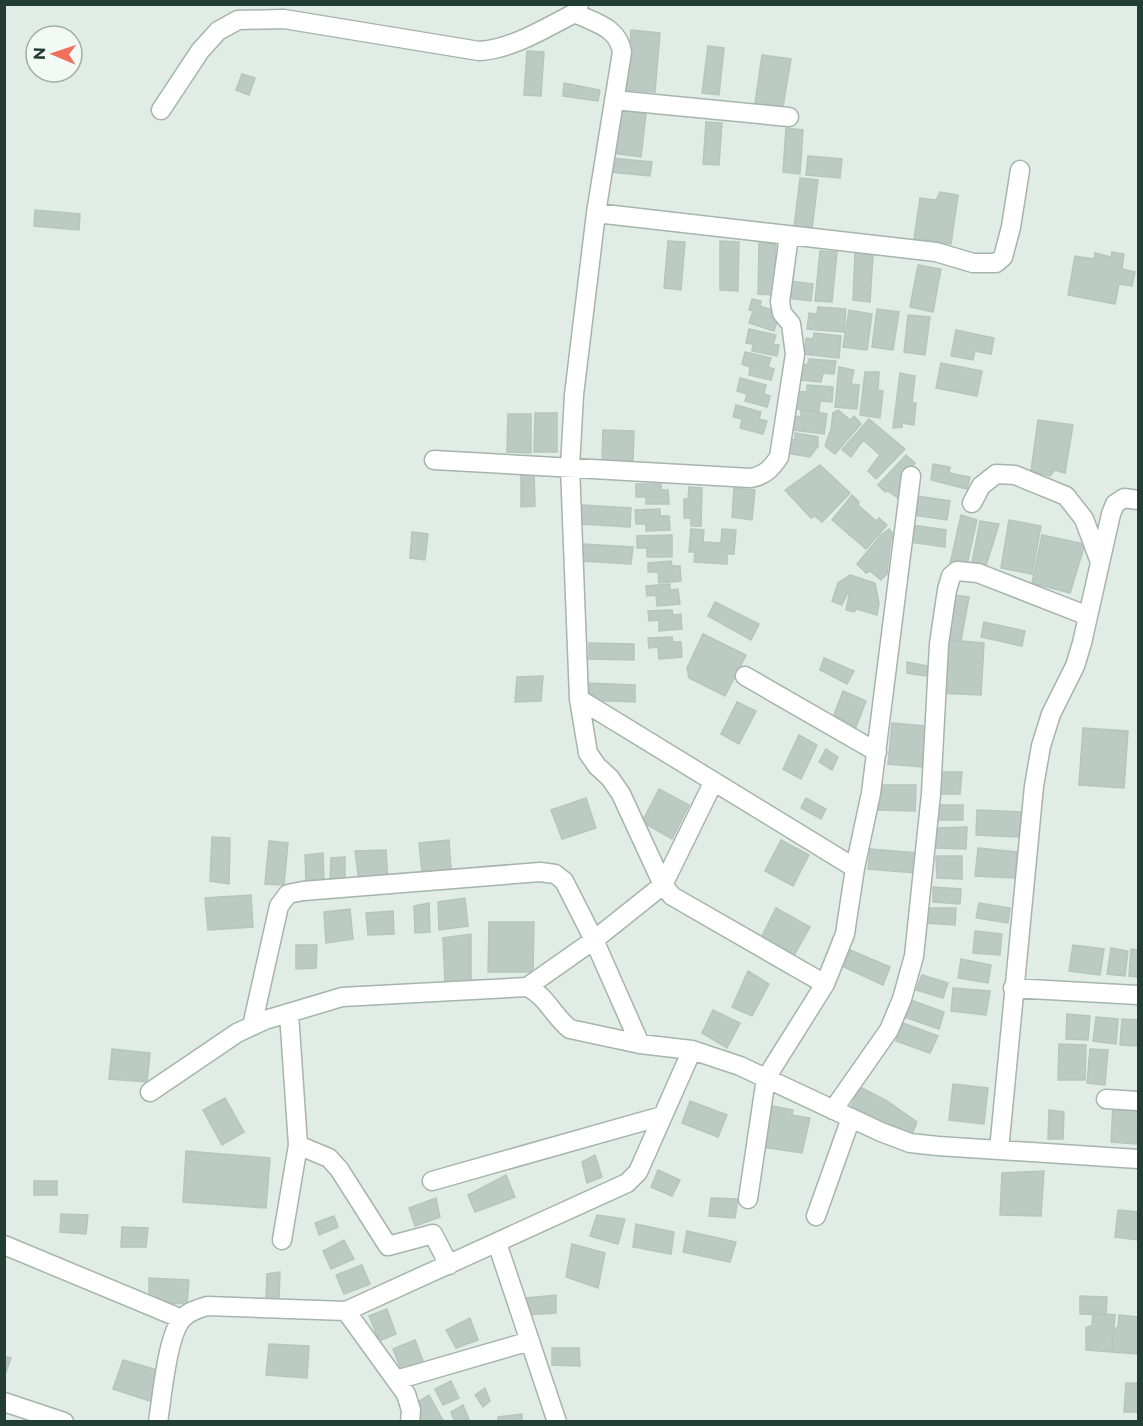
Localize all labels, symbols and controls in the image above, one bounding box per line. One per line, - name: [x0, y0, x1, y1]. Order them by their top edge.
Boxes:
- north arrow: [24, 24, 84, 84]
- text: N: [30, 47, 49, 60]

